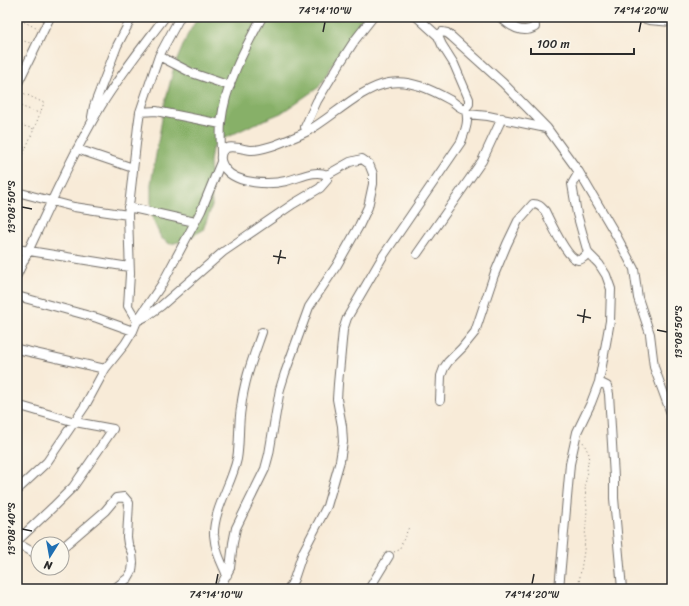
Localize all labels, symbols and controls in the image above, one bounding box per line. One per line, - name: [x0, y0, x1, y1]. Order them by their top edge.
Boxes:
- text: 74°14'10"W: [299, 2, 352, 20]
- text: 74°14'20"W: [614, 2, 669, 20]
- scale bar: [531, 30, 634, 56]
- text: 100 m: [537, 33, 570, 55]
- text: 13°08'50"S: [3, 180, 21, 234]
- text: 13°08'50"S: [670, 305, 688, 359]
- text: 13°08'40"S: [3, 502, 21, 556]
- north arrow: [30, 536, 70, 576]
- text: N: [42, 555, 55, 576]
- text: 74°14'10"W: [190, 586, 243, 604]
- text: 74°14'20"W: [505, 586, 560, 604]

